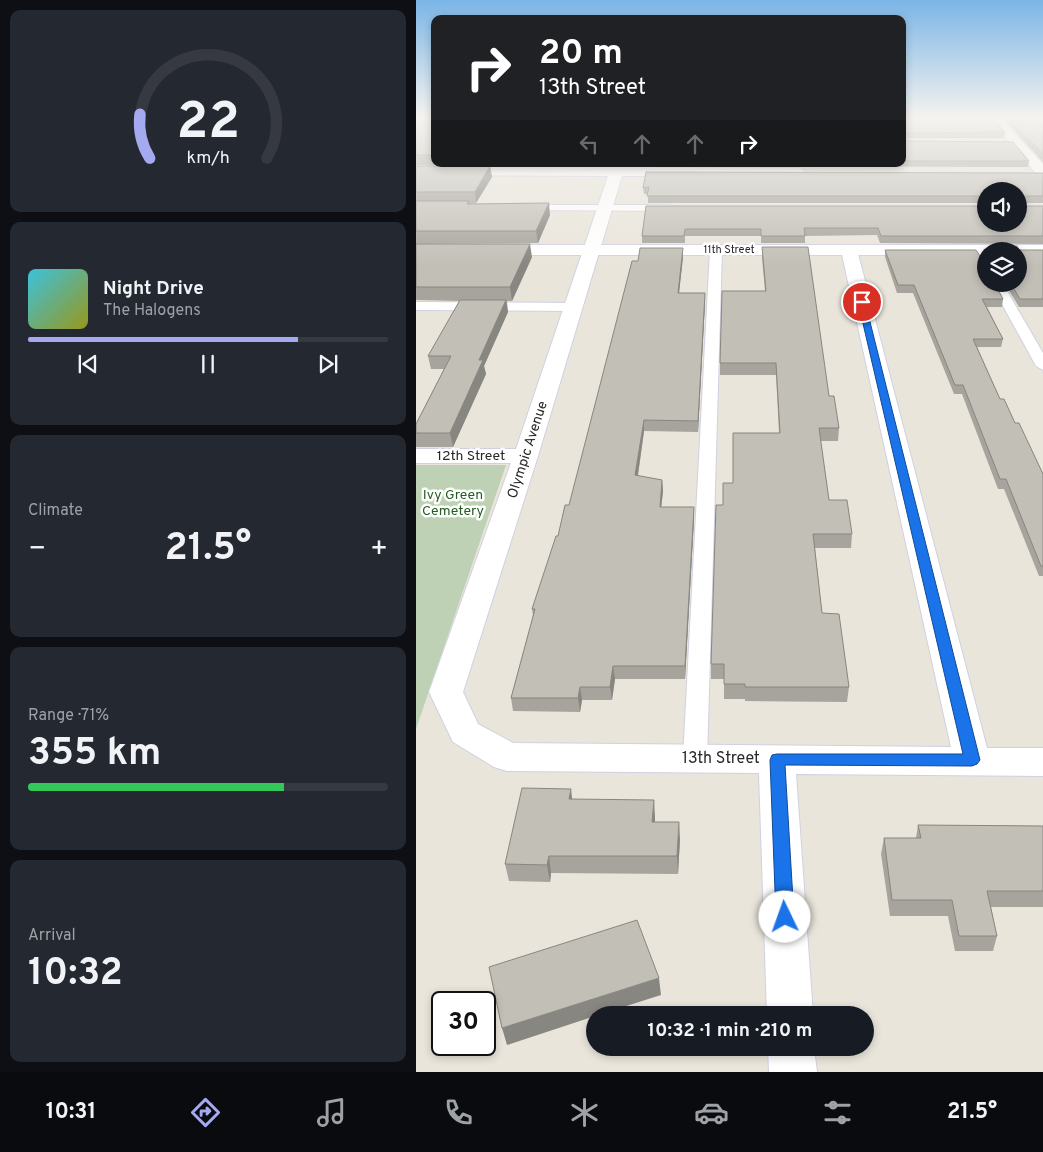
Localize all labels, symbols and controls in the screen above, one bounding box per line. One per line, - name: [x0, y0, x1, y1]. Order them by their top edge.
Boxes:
- text: 20 m: [539, 32, 623, 76]
- icon: right: [456, 35, 521, 100]
- text: 13th Street: [539, 75, 646, 102]
- text: 22: [176, 91, 240, 157]
- icon: left: [575, 130, 603, 158]
- icon: ahead: [628, 130, 656, 158]
- icon: ahead: [681, 130, 709, 158]
- icon: right: [734, 130, 762, 158]
- text: km/h: [186, 147, 230, 170]
- map controls: [977, 182, 1027, 292]
- button: sound: [977, 182, 1027, 232]
- button: layers: [977, 242, 1027, 292]
- street label: 11th Street: [703, 243, 755, 257]
- text: Night Drive: [103, 277, 204, 301]
- pin: [841, 281, 883, 323]
- icon: arrive: [848, 288, 876, 316]
- text: The Halogens: [103, 301, 201, 321]
- icon: previous: [74, 350, 102, 378]
- icon: pause: [194, 350, 222, 378]
- icon: next: [314, 350, 342, 378]
- street label: Olympic Avenue: [504, 399, 552, 501]
- street label: 12th Street: [437, 448, 505, 465]
- park label: Ivy Green Cemetery: [422, 487, 484, 520]
- text: Climate: [28, 501, 83, 521]
- text: 21.5°: [165, 525, 251, 574]
- text: −: [28, 532, 46, 568]
- text: +: [370, 532, 388, 568]
- text: Range · 71%: [28, 706, 109, 726]
- text: 355 km: [28, 730, 161, 779]
- street label: 13th Street: [682, 749, 760, 769]
- position arrow: [758, 890, 810, 942]
- text: Arrival: [28, 926, 76, 946]
- text: 10:32: [28, 950, 123, 999]
- speed limit sign: 30: [431, 991, 496, 1056]
- text: 10:32 · 1 min · 210 m: [647, 1019, 813, 1043]
- icon: directions: [188, 1095, 223, 1130]
- icon: music: [314, 1095, 349, 1130]
- icon: phone: [441, 1095, 476, 1130]
- icon: climate: [567, 1095, 602, 1130]
- icon: car: [694, 1095, 729, 1130]
- icon: filters: [820, 1095, 855, 1130]
- text: 10:31: [46, 1099, 96, 1126]
- text: 21.5°: [947, 1099, 997, 1126]

